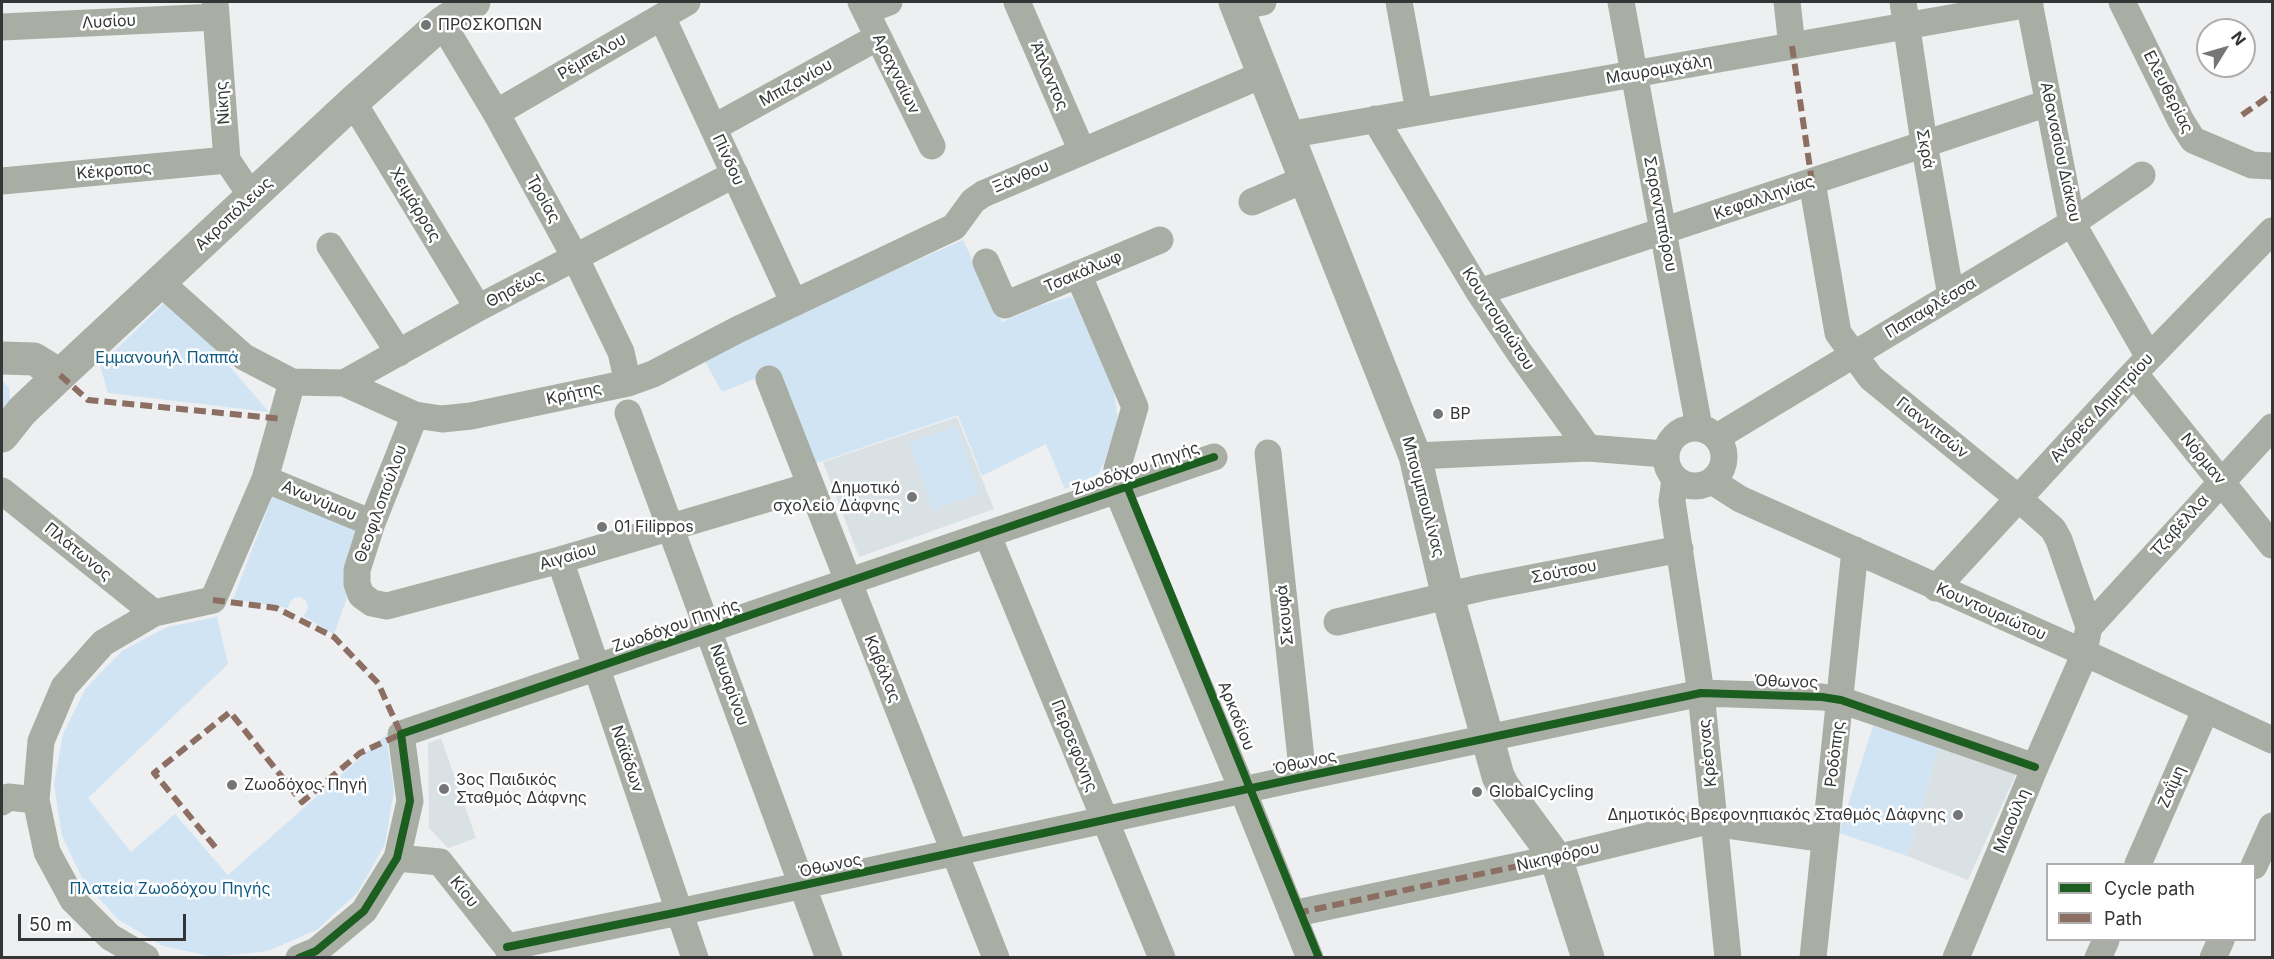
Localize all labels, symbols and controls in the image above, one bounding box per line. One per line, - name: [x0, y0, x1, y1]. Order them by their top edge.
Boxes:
- street label: Λυσίου: [82, 11, 136, 33]
- place label: ΠΡΟΣΚΟΠΩΝ: [438, 15, 542, 35]
- marker: ΠΡΟΣΚΟΠΩΝ: [419, 18, 433, 32]
- north arrow: [2196, 18, 2256, 78]
- text: N: [2227, 27, 2250, 49]
- street label: Ρέμπελου: [554, 30, 630, 84]
- street label: Αραχναίων: [868, 31, 924, 117]
- street label: Άτλαντος: [1026, 39, 1072, 113]
- street label: Ελευθερίας: [2139, 47, 2197, 137]
- street label: Μαυρομιχάλη: [1605, 51, 1713, 89]
- street label: Μπιζανίου: [756, 55, 836, 111]
- street label: Αθανασίου Διάκου: [2036, 80, 2084, 224]
- street label: Νίκης: [212, 81, 234, 125]
- street label: Σκρά: [1912, 128, 1938, 170]
- street label: Πίνδου: [708, 131, 748, 189]
- street label: Σαρανταπόρου: [1639, 155, 1681, 273]
- street label: Ξάνθου: [990, 157, 1052, 197]
- street label: Κέκροπος: [76, 158, 152, 184]
- street label: Χειμάρρας: [385, 164, 445, 246]
- street label: Τροίας: [522, 172, 564, 226]
- street label: Κεφαλληνίας: [1711, 172, 1817, 224]
- street label: Ακροπόλεως: [191, 173, 277, 255]
- street label: Τσακάλωφ: [1041, 247, 1125, 297]
- street label: Κουντουριώτου: [1458, 264, 1538, 374]
- street label: Θησέως: [483, 266, 547, 312]
- street label: Παπαφλέσσα: [1882, 273, 1980, 343]
- park label: Εμμανουήλ Παππά: [95, 348, 239, 368]
- street label: Ανδρέα Δημητρίου: [2046, 349, 2158, 467]
- street label: Κρήτης: [544, 379, 604, 409]
- street label: Γιαννιτσών: [1892, 393, 1972, 463]
- place label: BP: [1450, 404, 1471, 424]
- marker: BP: [1431, 407, 1445, 421]
- street label: Νόρμαν: [2176, 429, 2230, 489]
- street label: Μπουμπουλίνας: [1398, 434, 1448, 560]
- street label: Ζωοδόχου Πηγής: [1070, 438, 1202, 500]
- street label: Θεοφιλοπούλου: [351, 443, 411, 565]
- street label: Ανωνύμου: [279, 477, 359, 525]
- place label: Δημοτικό σχολείο Δάφνης: [773, 478, 900, 516]
- marker: Δημοτικό σχολείο Δάφνης: [905, 490, 919, 504]
- street label: Τζαβέλλα: [2147, 491, 2213, 561]
- place label: 01 Filippos: [614, 517, 694, 537]
- street label: Πλάτωνος: [41, 519, 115, 585]
- marker: 01 Filippos: [595, 520, 609, 534]
- street label: Αιγαίου: [537, 540, 599, 574]
- street label: Σούτσου: [1530, 556, 1598, 588]
- street label: Κουντουριώτου: [1933, 579, 2049, 645]
- street label: Σκουφά: [1272, 584, 1298, 646]
- street label: Ζωοδόχου Πηγής: [610, 595, 742, 657]
- street label: Καβάλας: [860, 633, 904, 705]
- street label: Ναυαρίνου: [705, 642, 753, 728]
- street label: Όθωνος: [1753, 671, 1819, 693]
- street label: Αρκαδίου: [1213, 679, 1259, 753]
- street label: Περσεφόνης: [1047, 697, 1101, 795]
- street label: Κρέσνας: [1695, 718, 1721, 788]
- street label: Ροδόπης: [1821, 720, 1849, 788]
- street label: Ναϊάδων: [607, 723, 647, 795]
- street label: Όθωνος: [1271, 746, 1339, 780]
- street label: Ζαΐμη: [2154, 763, 2190, 811]
- place label: 3ος Παιδικός Σταθμός Δάφνης: [456, 770, 587, 808]
- place label: Ζωοδόχος Πηγή: [244, 775, 367, 795]
- marker: Ζωοδόχος Πηγή: [225, 778, 239, 792]
- marker: 3ος Παιδικός Σταθμός Δάφνης: [437, 782, 451, 796]
- place label: GlobalCycling: [1489, 782, 1594, 802]
- marker: GlobalCycling: [1470, 785, 1484, 799]
- street label: Μιαούλη: [1990, 786, 2034, 856]
- place label: Δημοτικός Βρεφονηπιακός Σταθμός Δάφνης: [1607, 805, 1946, 825]
- marker: Δημοτικός Βρεφονηπιακός Σταθμός Δάφνης: [1951, 808, 1965, 822]
- street label: Νικηφόρου: [1515, 838, 1601, 876]
- street label: Όθωνος: [797, 850, 863, 882]
- legend: [2046, 863, 2256, 941]
- street label: Κίου: [446, 873, 482, 911]
- text: Cycle path: [2104, 878, 2195, 899]
- park label: Πλατεία Ζωοδόχου Πηγής: [69, 879, 271, 899]
- scale bar: [21, 902, 189, 940]
- text: Path: [2104, 908, 2142, 929]
- text: 50 m: [29, 914, 72, 935]

